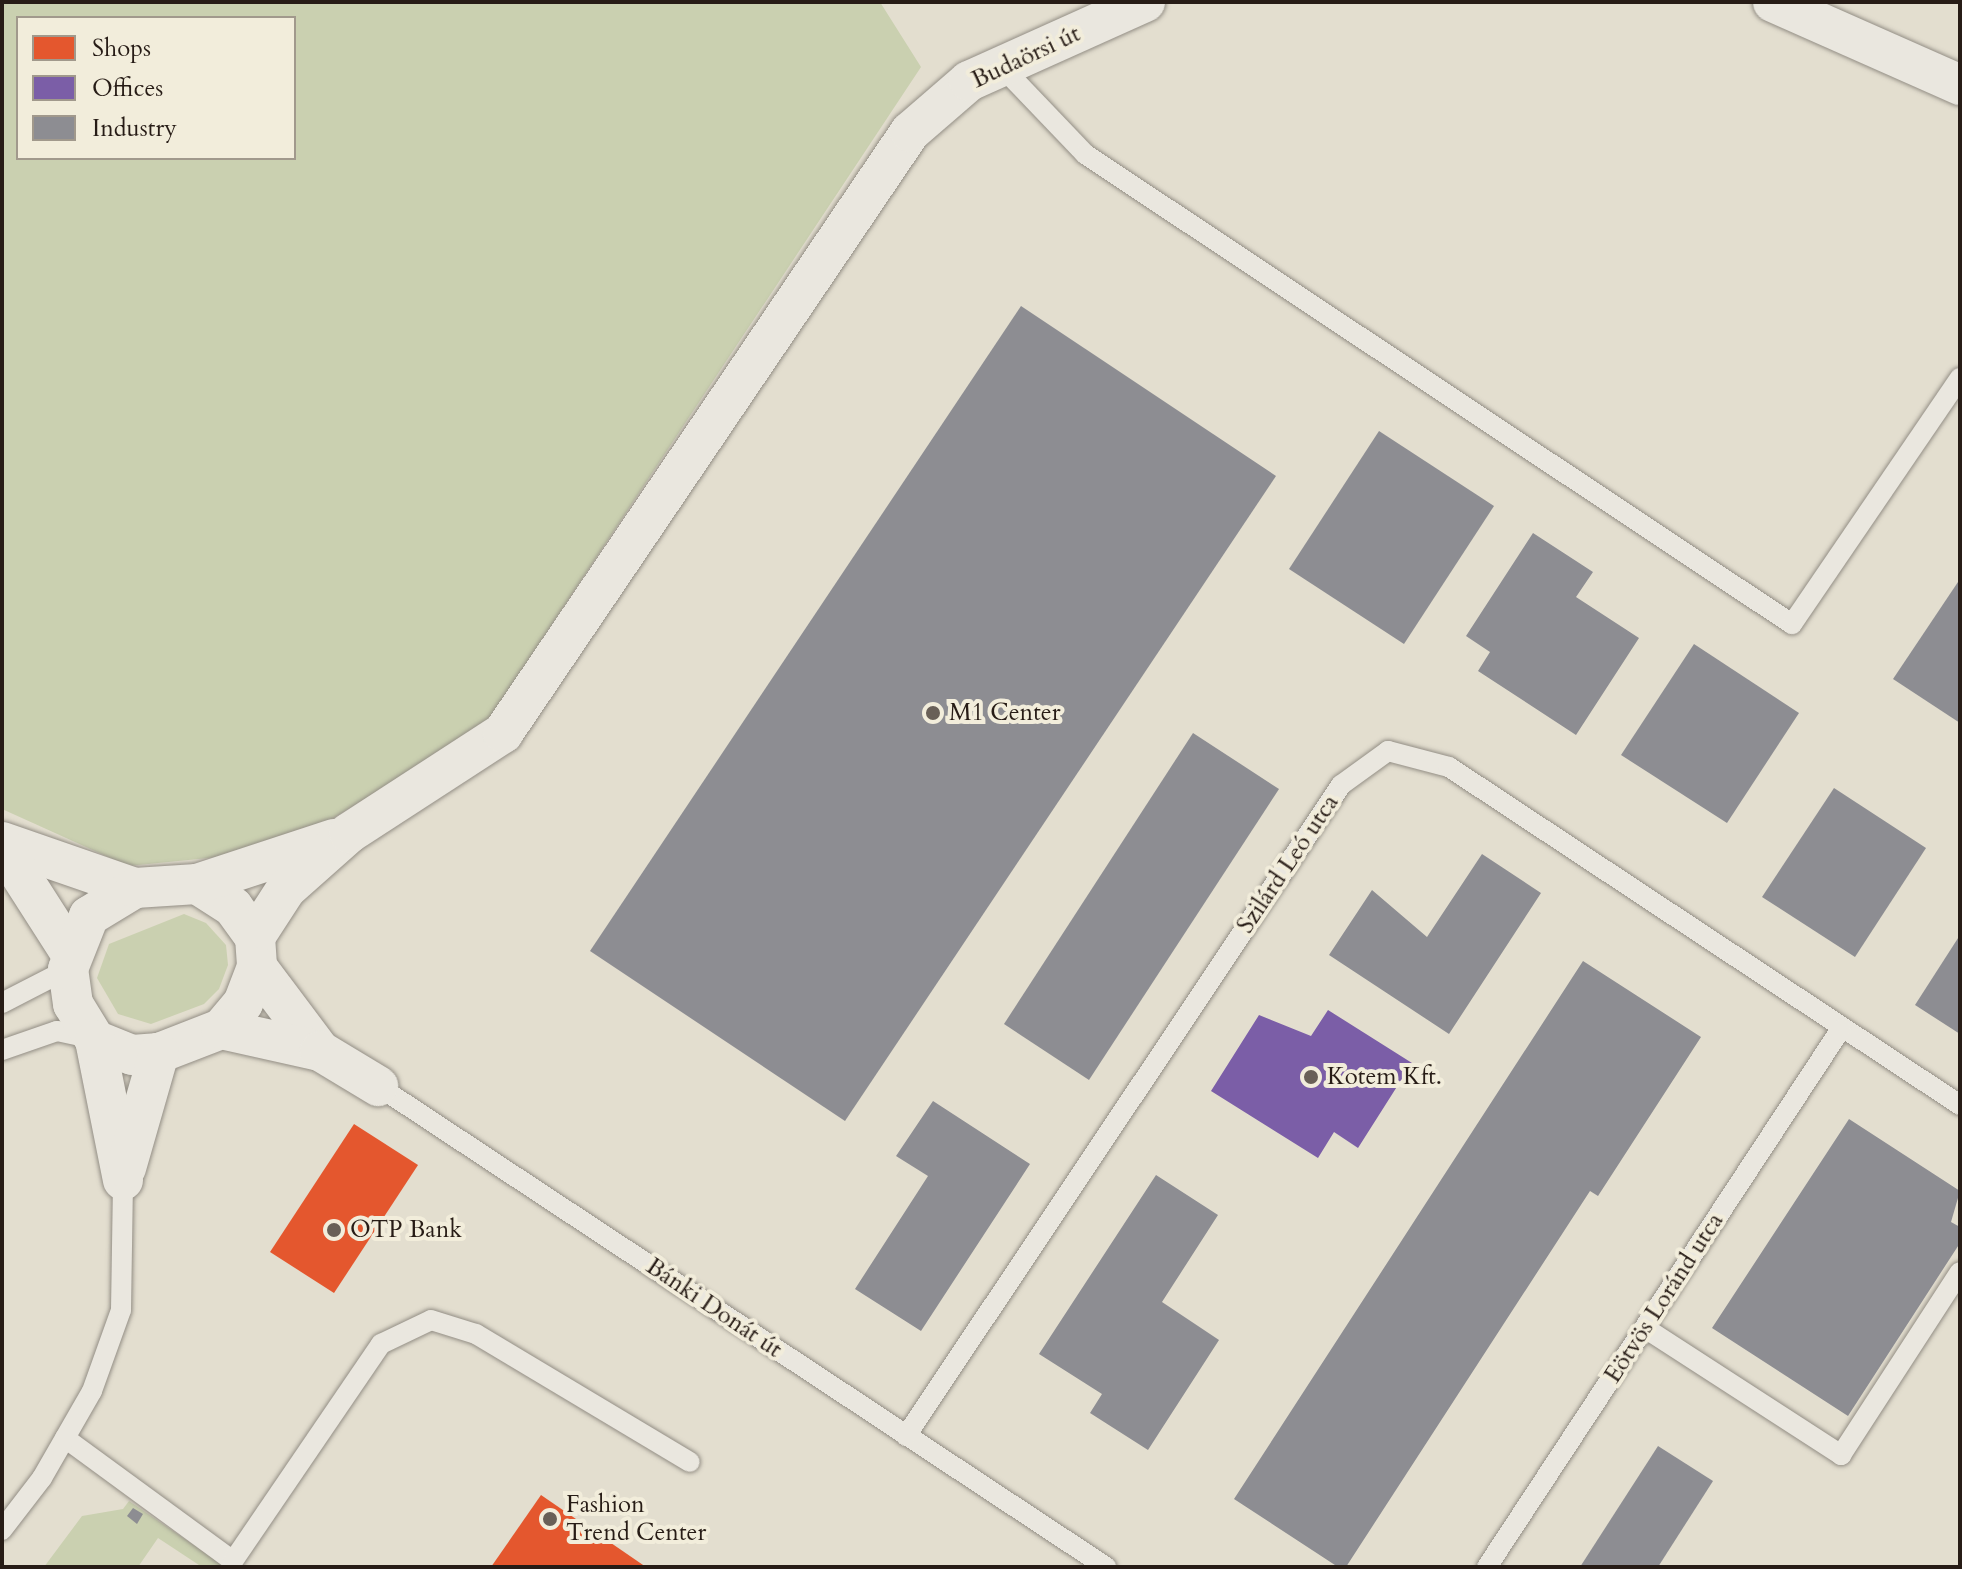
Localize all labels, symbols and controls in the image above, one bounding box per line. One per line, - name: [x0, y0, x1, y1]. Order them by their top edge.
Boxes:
- legend: [16, 16, 296, 160]
- street label: Budaörsi út: [967, 19, 1085, 95]
- text: Shops: [92, 32, 151, 65]
- text: Offices: [92, 72, 163, 105]
- text: Industry: [92, 112, 177, 145]
- place label: M1 Center: [949, 699, 1060, 727]
- marker: M1 Center: [924, 704, 942, 722]
- street label: Szilárd Leó utca: [1231, 789, 1345, 939]
- place label: Kotem Kft.: [1327, 1063, 1442, 1091]
- marker: Kotem Kft.: [1302, 1068, 1320, 1086]
- street label: Eötvös Loránd utca: [1598, 1208, 1730, 1388]
- place label: OTP Bank: [350, 1216, 462, 1244]
- marker: OTP Bank: [325, 1221, 343, 1239]
- street label: Bánki Donát út: [641, 1252, 787, 1364]
- place label: Fashion Trend Center: [566, 1491, 706, 1547]
- marker: Fashion Trend Center: [541, 1510, 559, 1528]

